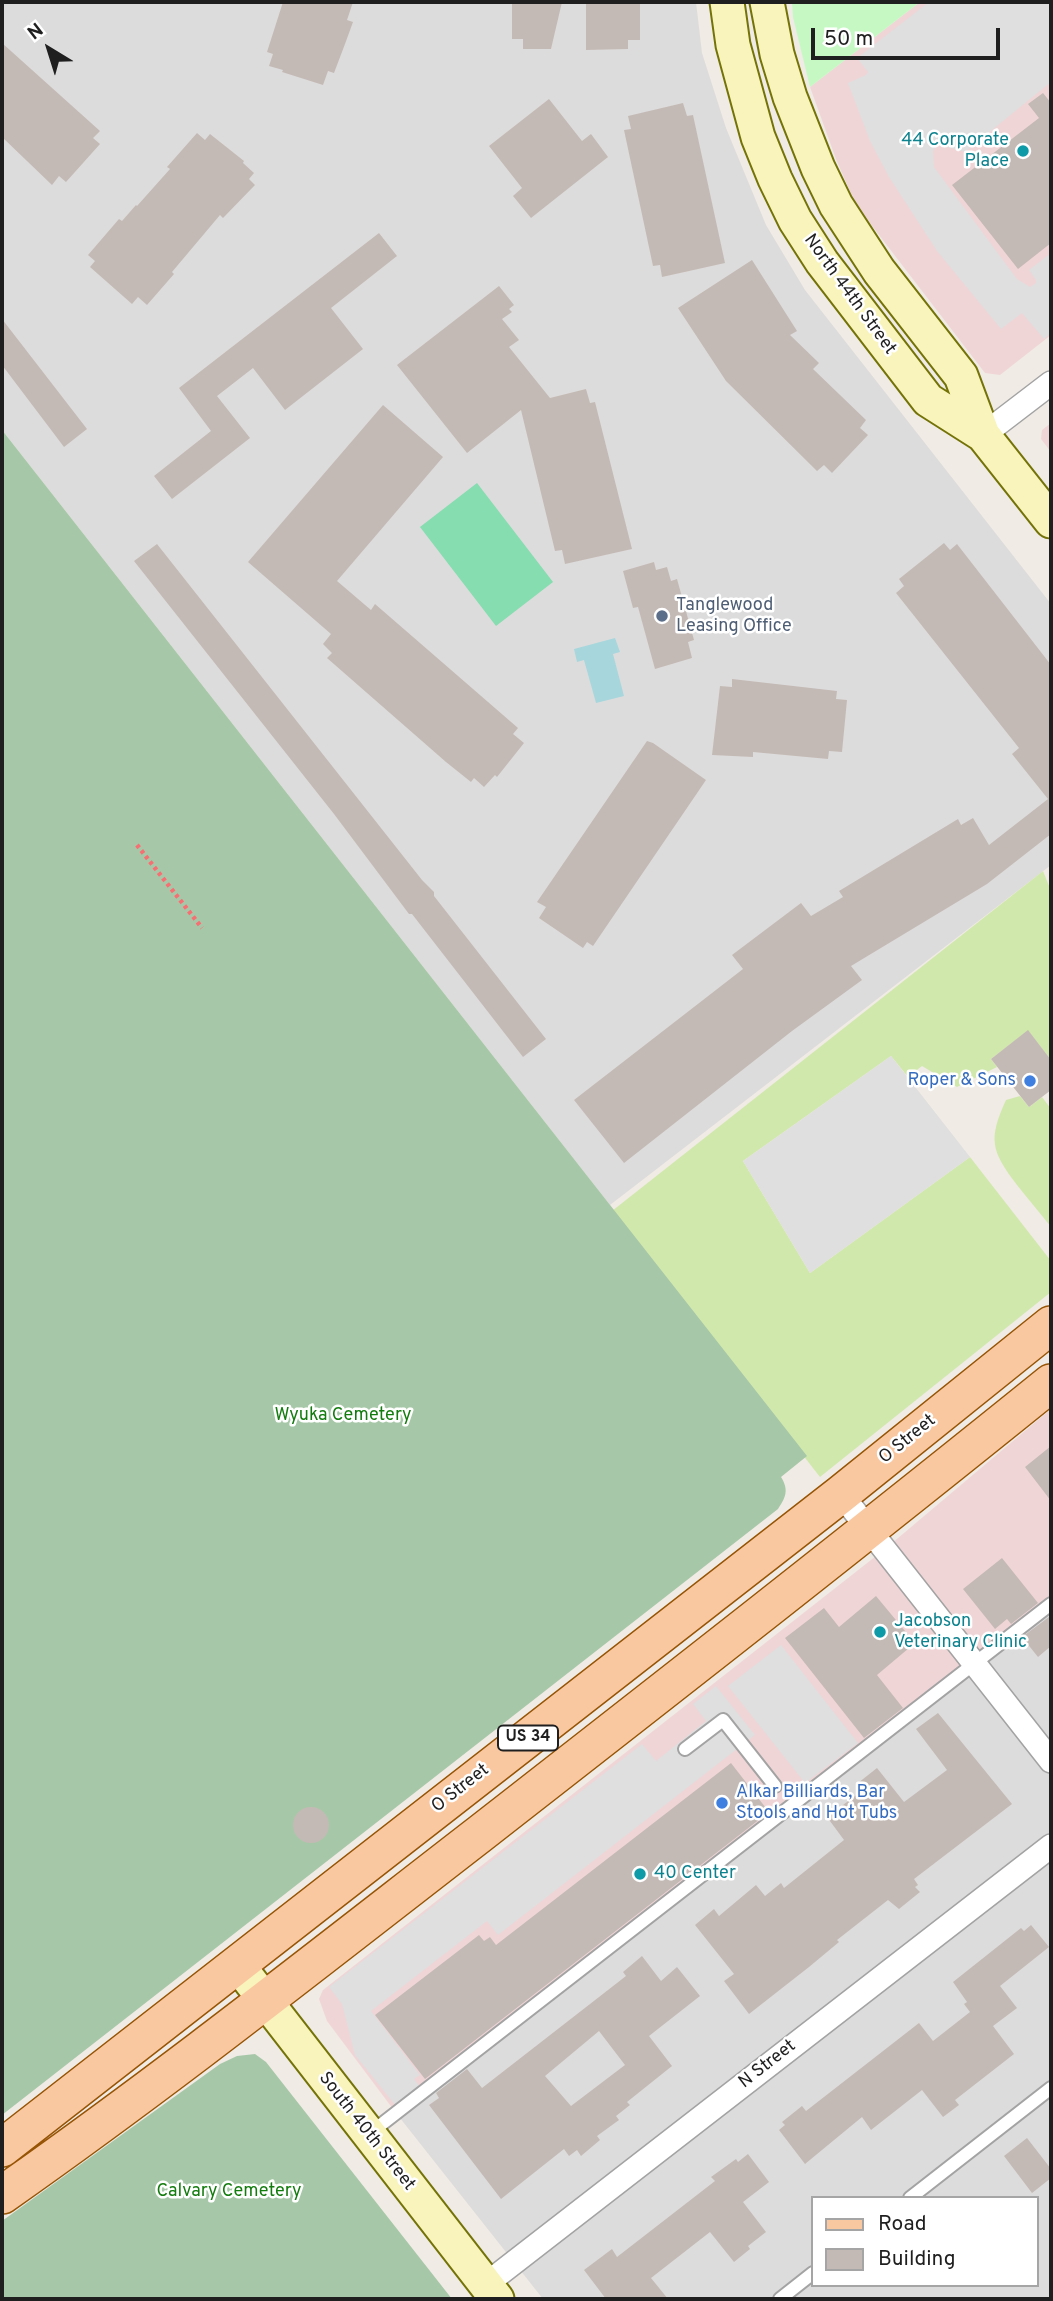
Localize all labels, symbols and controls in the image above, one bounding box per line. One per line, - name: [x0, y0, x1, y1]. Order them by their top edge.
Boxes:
- north arrow: [14, 14, 84, 84]
- scale bar: [815, 14, 1004, 58]
- text: N: [23, 19, 49, 46]
- text: 50 m: [824, 26, 873, 53]
- place label: 44 Corporate Place: [901, 130, 1009, 172]
- marker: 44 Corporate Place: [1015, 143, 1031, 159]
- street label: North 44th Street: [798, 231, 900, 359]
- place label: Tanglewood Leasing Office: [676, 595, 792, 638]
- marker: Tanglewood Leasing Office: [654, 608, 670, 624]
- place label: Roper & Sons: [908, 1070, 1016, 1092]
- marker: Roper & Sons: [1022, 1073, 1038, 1089]
- park label: Wyuka Cemetery: [274, 1405, 412, 1427]
- street label: O Street: [875, 1411, 941, 1469]
- place label: Jacobson Veterinary Clinic: [894, 1611, 1027, 1654]
- marker: Jacobson Veterinary Clinic: [872, 1624, 888, 1640]
- road number: US 34: [498, 1726, 558, 1750]
- street label: O Street: [428, 1760, 494, 1818]
- place label: Alkar Billiards, Bar Stools and Hot Tubs: [736, 1782, 897, 1825]
- marker: Alkar Billiards, Bar Stools and Hot Tubs: [714, 1795, 730, 1811]
- place label: 40 Center: [654, 1863, 736, 1885]
- marker: 40 Center: [632, 1866, 648, 1882]
- street label: N Street: [735, 2036, 801, 2094]
- street label: South 40th Street: [313, 2068, 419, 2196]
- park label: Calvary Cemetery: [156, 2181, 302, 2203]
- legend: [811, 2196, 1039, 2287]
- text: Road: [878, 2211, 927, 2238]
- text: Building: [878, 2246, 956, 2273]

